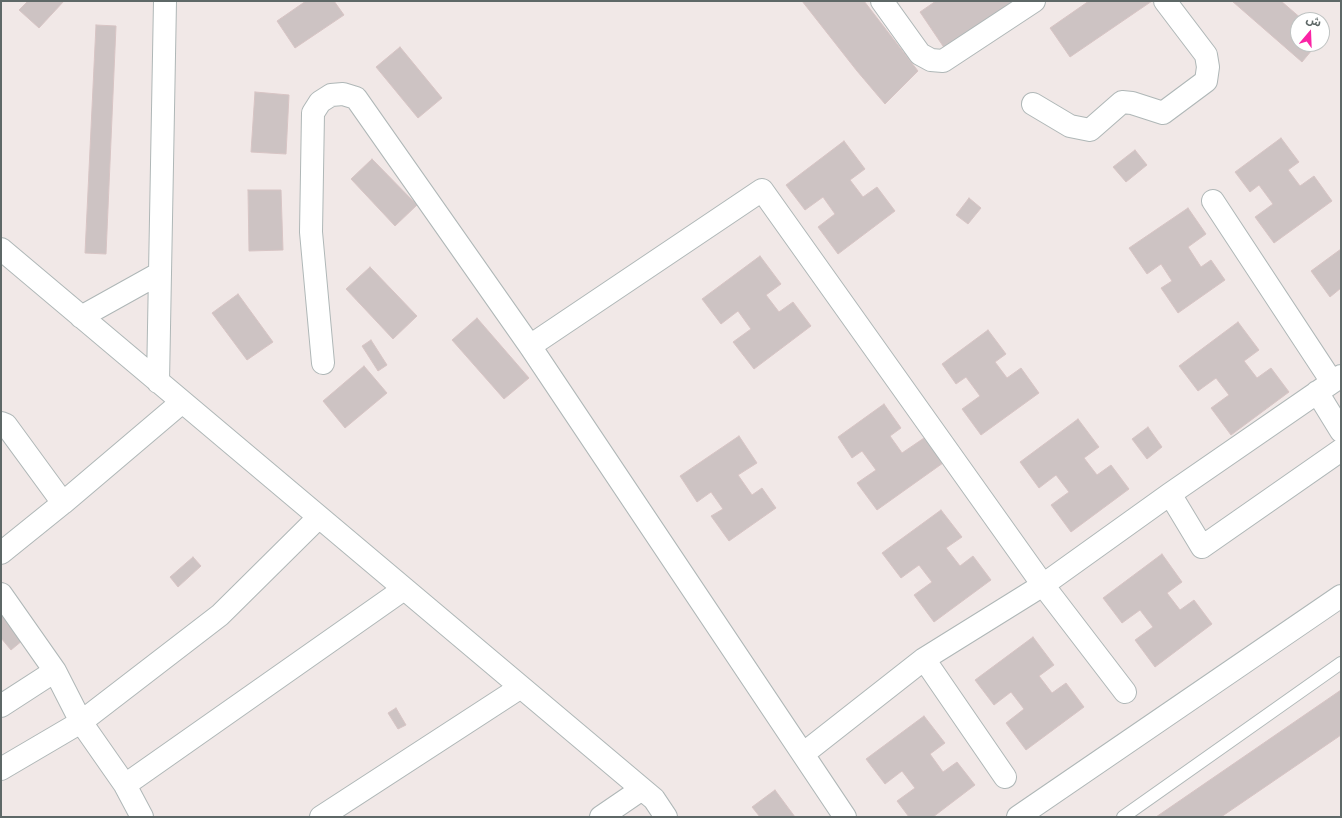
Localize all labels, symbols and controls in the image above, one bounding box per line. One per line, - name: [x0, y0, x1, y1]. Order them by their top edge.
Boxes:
- north arrow: [1290, 12, 1330, 52]
- text: ش: [1305, 13, 1323, 29]

